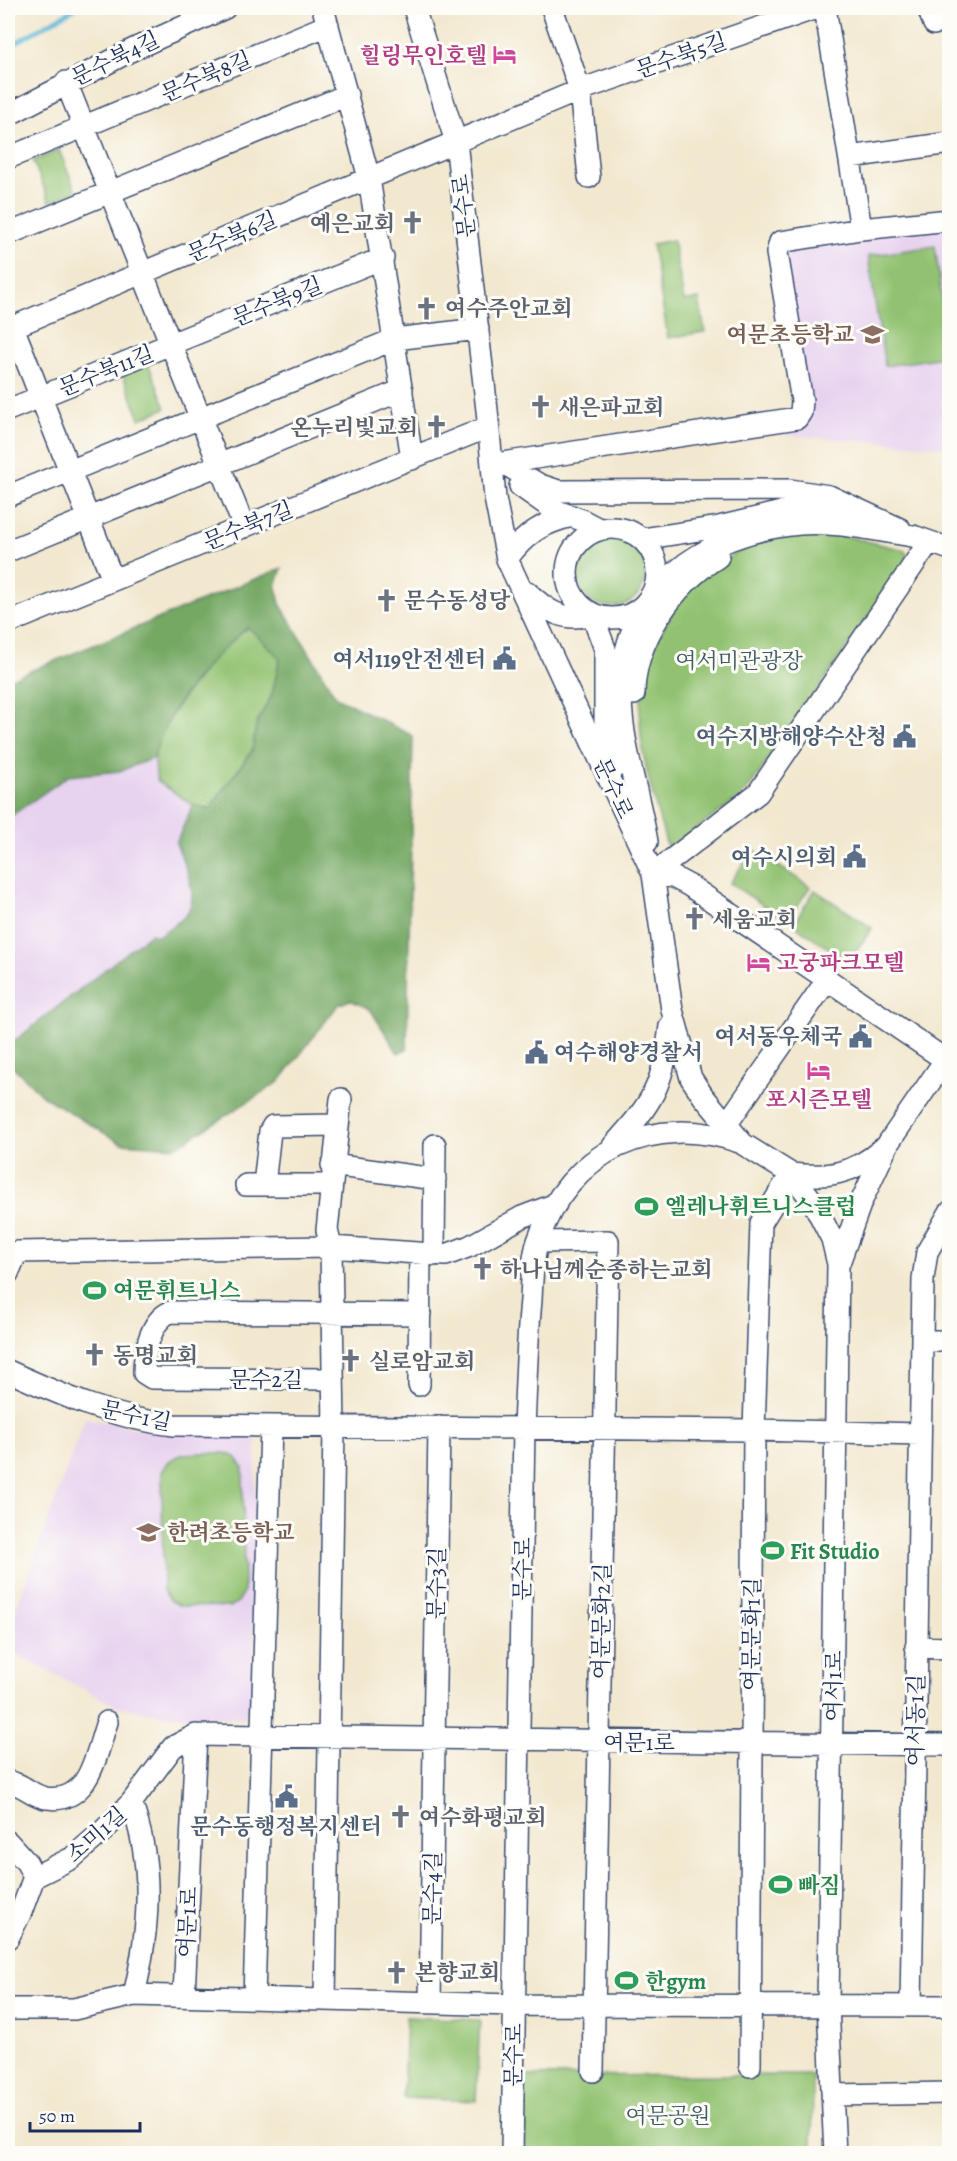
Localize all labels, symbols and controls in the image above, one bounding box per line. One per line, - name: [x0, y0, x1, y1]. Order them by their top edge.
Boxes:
- street label: 문수북4길: [66, 25, 165, 93]
- street label: 문수북5길: [632, 26, 731, 86]
- place label: 힐링무인호텔: [359, 41, 487, 71]
- hotel icon: 힐링무인호텔: [492, 42, 518, 68]
- street label: 문수북8길: [156, 44, 256, 109]
- street label: 문수로: [445, 172, 483, 239]
- street label: 문수북6길: [183, 205, 282, 269]
- place label: 예은교회: [310, 209, 395, 239]
- church icon: 예은교회: [400, 210, 426, 236]
- street label: 문수북9길: [228, 270, 327, 334]
- place label: 여수주안교회: [445, 294, 573, 324]
- church icon: 여수주안교회: [414, 295, 440, 321]
- place label: 여문초등학교: [726, 320, 854, 350]
- school or university icon: 여문초등학교: [859, 321, 885, 347]
- street label: 문수북11길: [54, 338, 158, 404]
- place label: 새은파교회: [558, 393, 664, 423]
- church icon: 새은파교회: [527, 394, 553, 420]
- place label: 온누리빛교회: [290, 413, 418, 443]
- church icon: 온누리빛교회: [423, 414, 449, 440]
- street label: 문수북7길: [199, 494, 298, 557]
- place label: 문수동성당: [404, 586, 511, 616]
- church icon: 문수동성당: [373, 587, 399, 613]
- place label: 여서119안전센터: [333, 645, 486, 675]
- public building icon: 여서119안전센터: [491, 646, 517, 672]
- park label: 여서미관광장: [675, 646, 804, 676]
- place label: 여수지방해양수산청: [696, 722, 887, 752]
- public building icon: 여수지방해양수산청: [892, 723, 918, 749]
- street label: 문수로: [586, 753, 640, 824]
- place label: 여수시의회: [731, 843, 837, 873]
- public building icon: 여수시의회: [842, 844, 868, 870]
- place label: 세움교회: [712, 905, 797, 935]
- church icon: 세움교회: [681, 906, 707, 932]
- place label: 고궁파크모텔: [777, 948, 905, 978]
- hotel icon: 고궁파크모텔: [746, 949, 772, 975]
- place label: 여서동우체국: [714, 1022, 843, 1052]
- public building icon: 여서동우체국: [847, 1023, 873, 1049]
- place label: 여수해양경찰서: [554, 1038, 703, 1068]
- public building icon: 여수해양경찰서: [523, 1039, 549, 1065]
- hotel icon: 포시즌모텔: [806, 1057, 832, 1083]
- place label: 포시즌모텔: [766, 1085, 872, 1115]
- place label: 엘레나휘트니스클럽: [665, 1192, 856, 1222]
- sports icon: 엘레나휘트니스클럽: [634, 1193, 660, 1219]
- place label: 하나님께순종하는교회: [500, 1255, 713, 1285]
- church icon: 하나님께순종하는교회: [469, 1256, 495, 1282]
- place label: 여문휘트니스: [113, 1276, 241, 1306]
- sports icon: 여문휘트니스: [82, 1277, 108, 1303]
- place label: 동명교회: [113, 1341, 198, 1371]
- church icon: 동명교회: [82, 1342, 108, 1368]
- place label: 실로암교회: [369, 1347, 475, 1377]
- church icon: 실로암교회: [338, 1348, 364, 1374]
- street label: 문수2길: [229, 1365, 303, 1395]
- street label: 문수1길: [98, 1394, 174, 1438]
- place label: 한려초등학교: [167, 1518, 295, 1548]
- school or university icon: 한려초등학교: [136, 1519, 162, 1545]
- street label: 문수로: [507, 1537, 539, 1601]
- place label: Fit Studio: [790, 1537, 880, 1567]
- sports icon: Fit Studio: [759, 1538, 785, 1564]
- street label: 문수3길: [421, 1546, 453, 1620]
- street label: 여문문화2길: [586, 1562, 618, 1680]
- street label: 여문문화1길: [736, 1577, 768, 1691]
- street label: 여서1로: [818, 1650, 850, 1722]
- street label: 여서동1길: [900, 1673, 932, 1767]
- street label: 여문1로: [603, 1728, 675, 1758]
- public building icon: 문수동행정복지센터: [273, 1784, 299, 1810]
- street label: 소미1길: [60, 1800, 133, 1869]
- place label: 여수화평교회: [419, 1803, 547, 1833]
- church icon: 여수화평교회: [388, 1804, 414, 1830]
- place label: 문수동행정복지센터: [190, 1812, 382, 1842]
- street label: 문수4길: [417, 1851, 449, 1925]
- place label: 빠짐: [798, 1871, 841, 1901]
- sports icon: 빠짐: [767, 1872, 793, 1898]
- street label: 여문1로: [171, 1886, 205, 1958]
- place label: 본향교회: [415, 1958, 500, 1988]
- church icon: 본향교회: [384, 1959, 410, 1985]
- place label: 한gym: [645, 1967, 706, 1997]
- sports icon: 한gym: [614, 1968, 640, 1994]
- street label: 문수로: [498, 2023, 530, 2087]
- scale bar: [30, 2095, 140, 2133]
- park label: 여문공원: [625, 2101, 711, 2131]
- text: 50 m: [39, 2104, 75, 2128]

